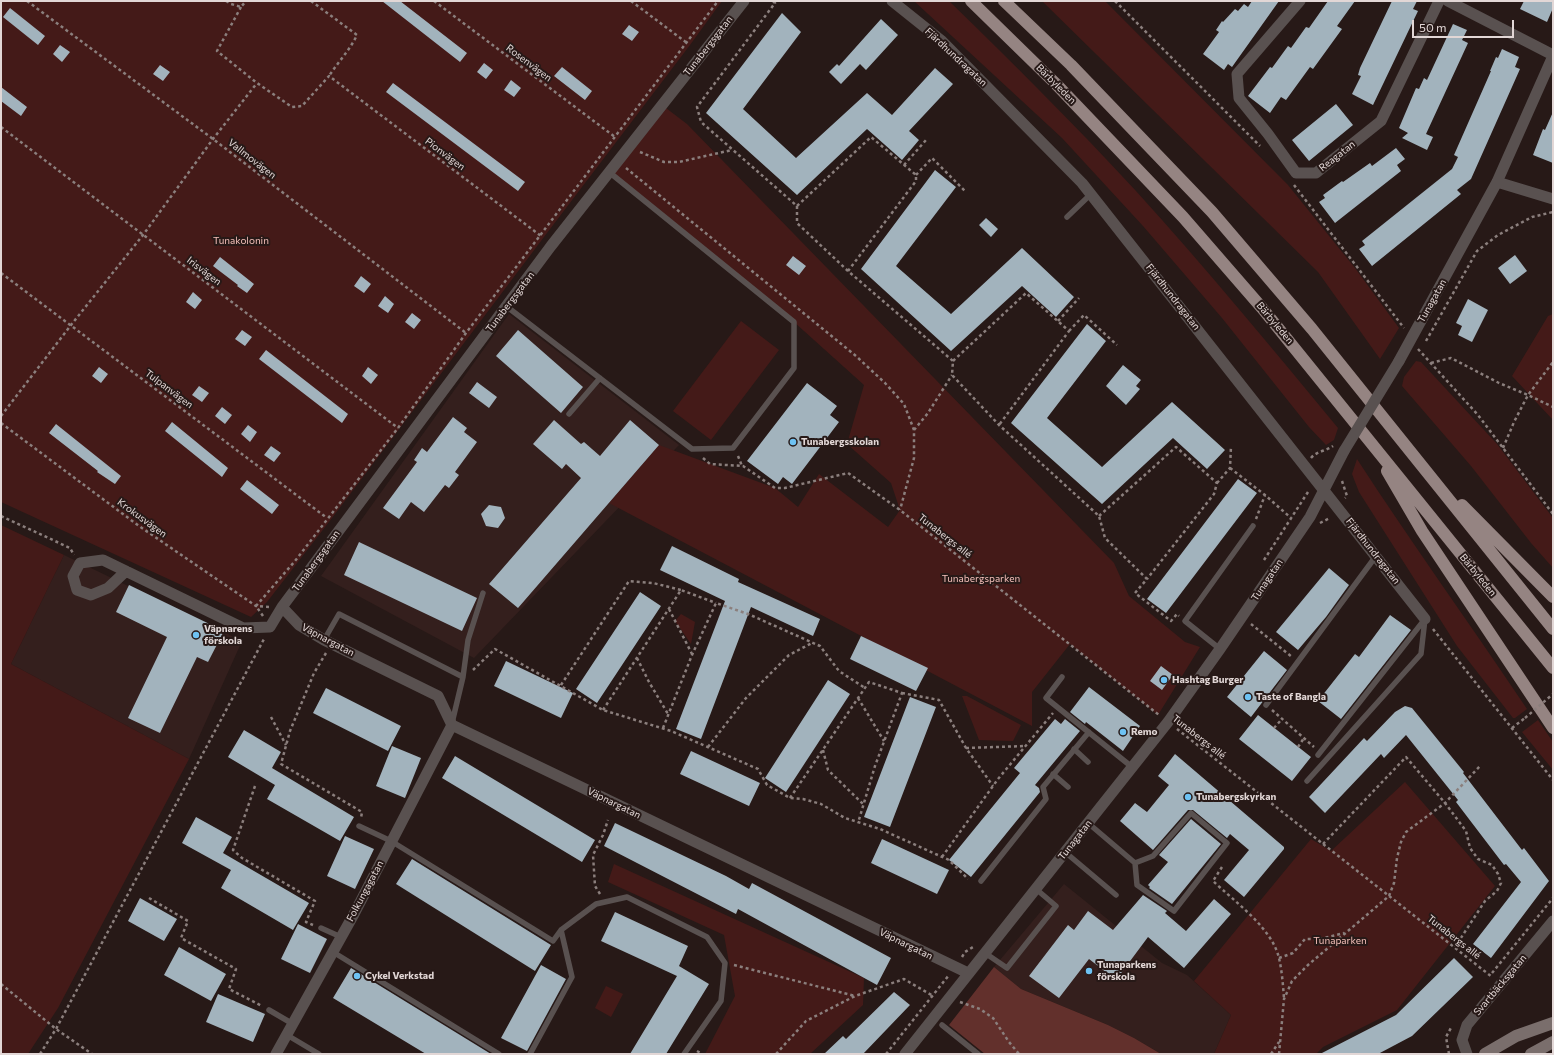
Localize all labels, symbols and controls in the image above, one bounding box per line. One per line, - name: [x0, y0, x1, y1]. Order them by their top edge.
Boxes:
- scale bar: [1414, 12, 1516, 38]
- street label: Tunabergsgatan: [681, 14, 735, 78]
- text: 50 m: [1419, 20, 1447, 34]
- street label: Fjärdhundragatan: [922, 25, 990, 89]
- street label: Rosenvägen: [504, 42, 554, 84]
- street label: Bärbyleden: [1034, 62, 1078, 106]
- street label: Pionvägen: [423, 135, 467, 173]
- street label: Vallmovägen: [226, 137, 278, 181]
- street label: Reagatan: [1317, 138, 1357, 174]
- park label: Tunakolonin: [213, 235, 269, 247]
- street label: Irisvägen: [184, 254, 224, 288]
- street label: Fjärdhundragatan: [1143, 262, 1203, 332]
- street label: Tunabergsgatan: [483, 269, 537, 335]
- street label: Tunagatan: [1415, 277, 1449, 325]
- street label: Bärbyleden: [1254, 300, 1296, 346]
- street label: Tulpanvägen: [143, 367, 195, 411]
- place label: Tunabergsskolan: [801, 436, 879, 448]
- marker: Tunabergsskolan: [788, 437, 798, 447]
- street label: Krokusvägen: [115, 496, 169, 540]
- street label: Tunabergs allé: [916, 511, 974, 561]
- street label: Fjärdhundragatan: [1343, 516, 1403, 586]
- street label: Tunabergsgatan: [290, 528, 342, 594]
- street label: Bärbyleden: [1457, 551, 1499, 599]
- street label: Tunagatan: [1249, 557, 1285, 603]
- park label: Tunabergsparken: [942, 573, 1020, 585]
- street label: Väpnargatan: [300, 621, 356, 659]
- place label: Väpnarens förskola: [204, 623, 252, 646]
- marker: Väpnarens förskola: [191, 630, 201, 640]
- place label: Hashtag Burger: [1172, 674, 1243, 686]
- marker: Hashtag Burger: [1159, 675, 1169, 685]
- place label: Taste of Bangla: [1256, 691, 1326, 703]
- marker: Taste of Bangla: [1243, 692, 1253, 702]
- street label: Tunabergs allé: [1170, 712, 1228, 762]
- place label: Remo: [1131, 726, 1158, 738]
- marker: Remo: [1118, 727, 1128, 737]
- street label: Väpnargatan: [585, 785, 643, 821]
- place label: Tunabergskyrkan: [1196, 791, 1276, 803]
- marker: Tunabergskyrkan: [1183, 792, 1193, 802]
- street label: Tunagatan: [1056, 817, 1094, 863]
- street label: Folkungagatan: [344, 859, 386, 923]
- street label: Tunabergs allé: [1425, 912, 1483, 962]
- street label: Väpnargatan: [877, 926, 935, 962]
- park label: Tunaparken: [1313, 935, 1367, 947]
- street label: Svartbäcksgatan: [1471, 952, 1529, 1018]
- place label: Tunaparkens förskola: [1097, 959, 1156, 982]
- marker: Tunaparkens förskola: [1084, 966, 1094, 976]
- place label: Cykel Verkstad: [365, 970, 434, 982]
- marker: Cykel Verkstad: [352, 971, 362, 981]

